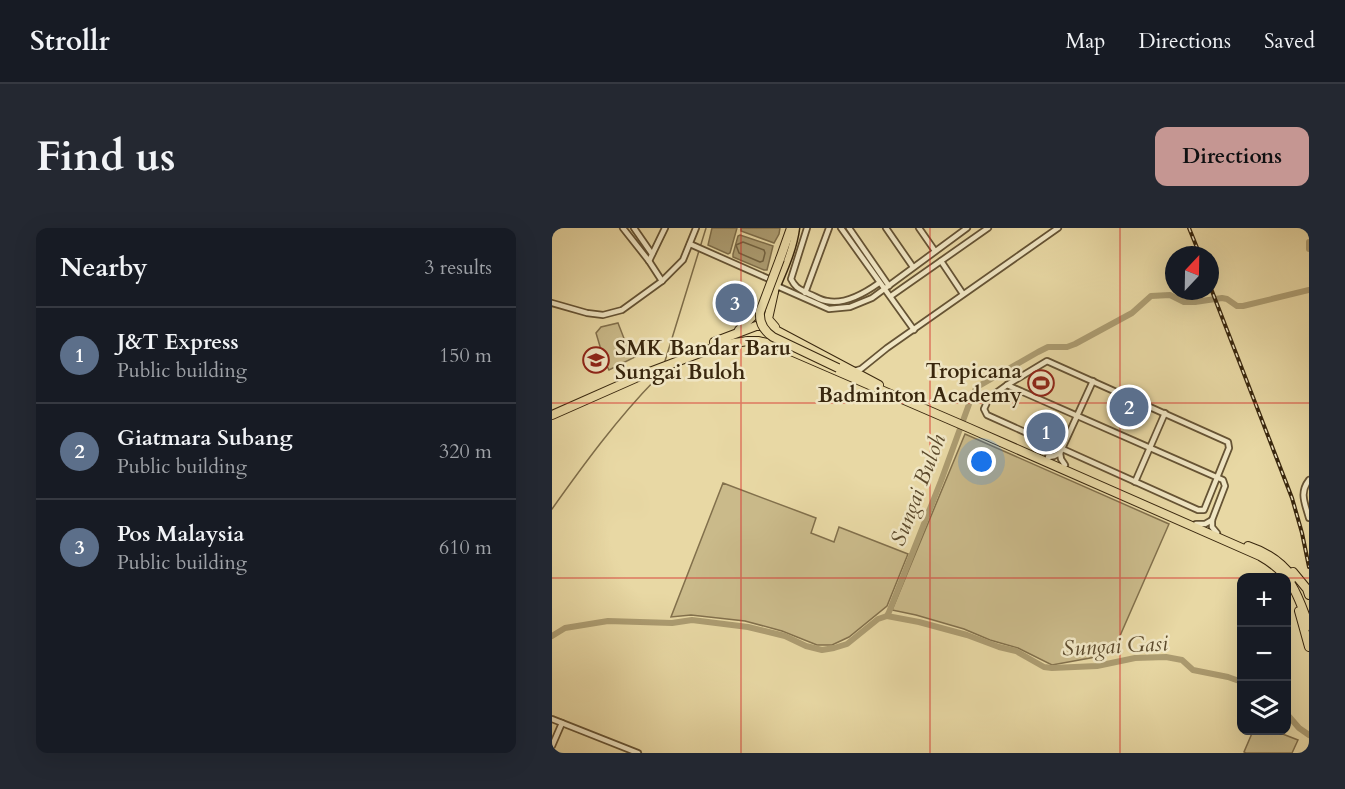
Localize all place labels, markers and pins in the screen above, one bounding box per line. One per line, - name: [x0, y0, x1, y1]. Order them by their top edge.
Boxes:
- pin: 3: [716, 280, 754, 326]
- place label: SMK Bandar Baru Sungai Buloh: [615, 334, 791, 387]
- school or university icon: SMK Bandar Baru Sungai Buloh: [581, 345, 611, 375]
- place label: Tropicana Badminton Academy: [818, 357, 1023, 410]
- sports icon: Tropicana Badminton Academy: [1026, 368, 1056, 398]
- pin: 2: [1110, 384, 1148, 429]
- pin: 1: [1026, 410, 1066, 454]

